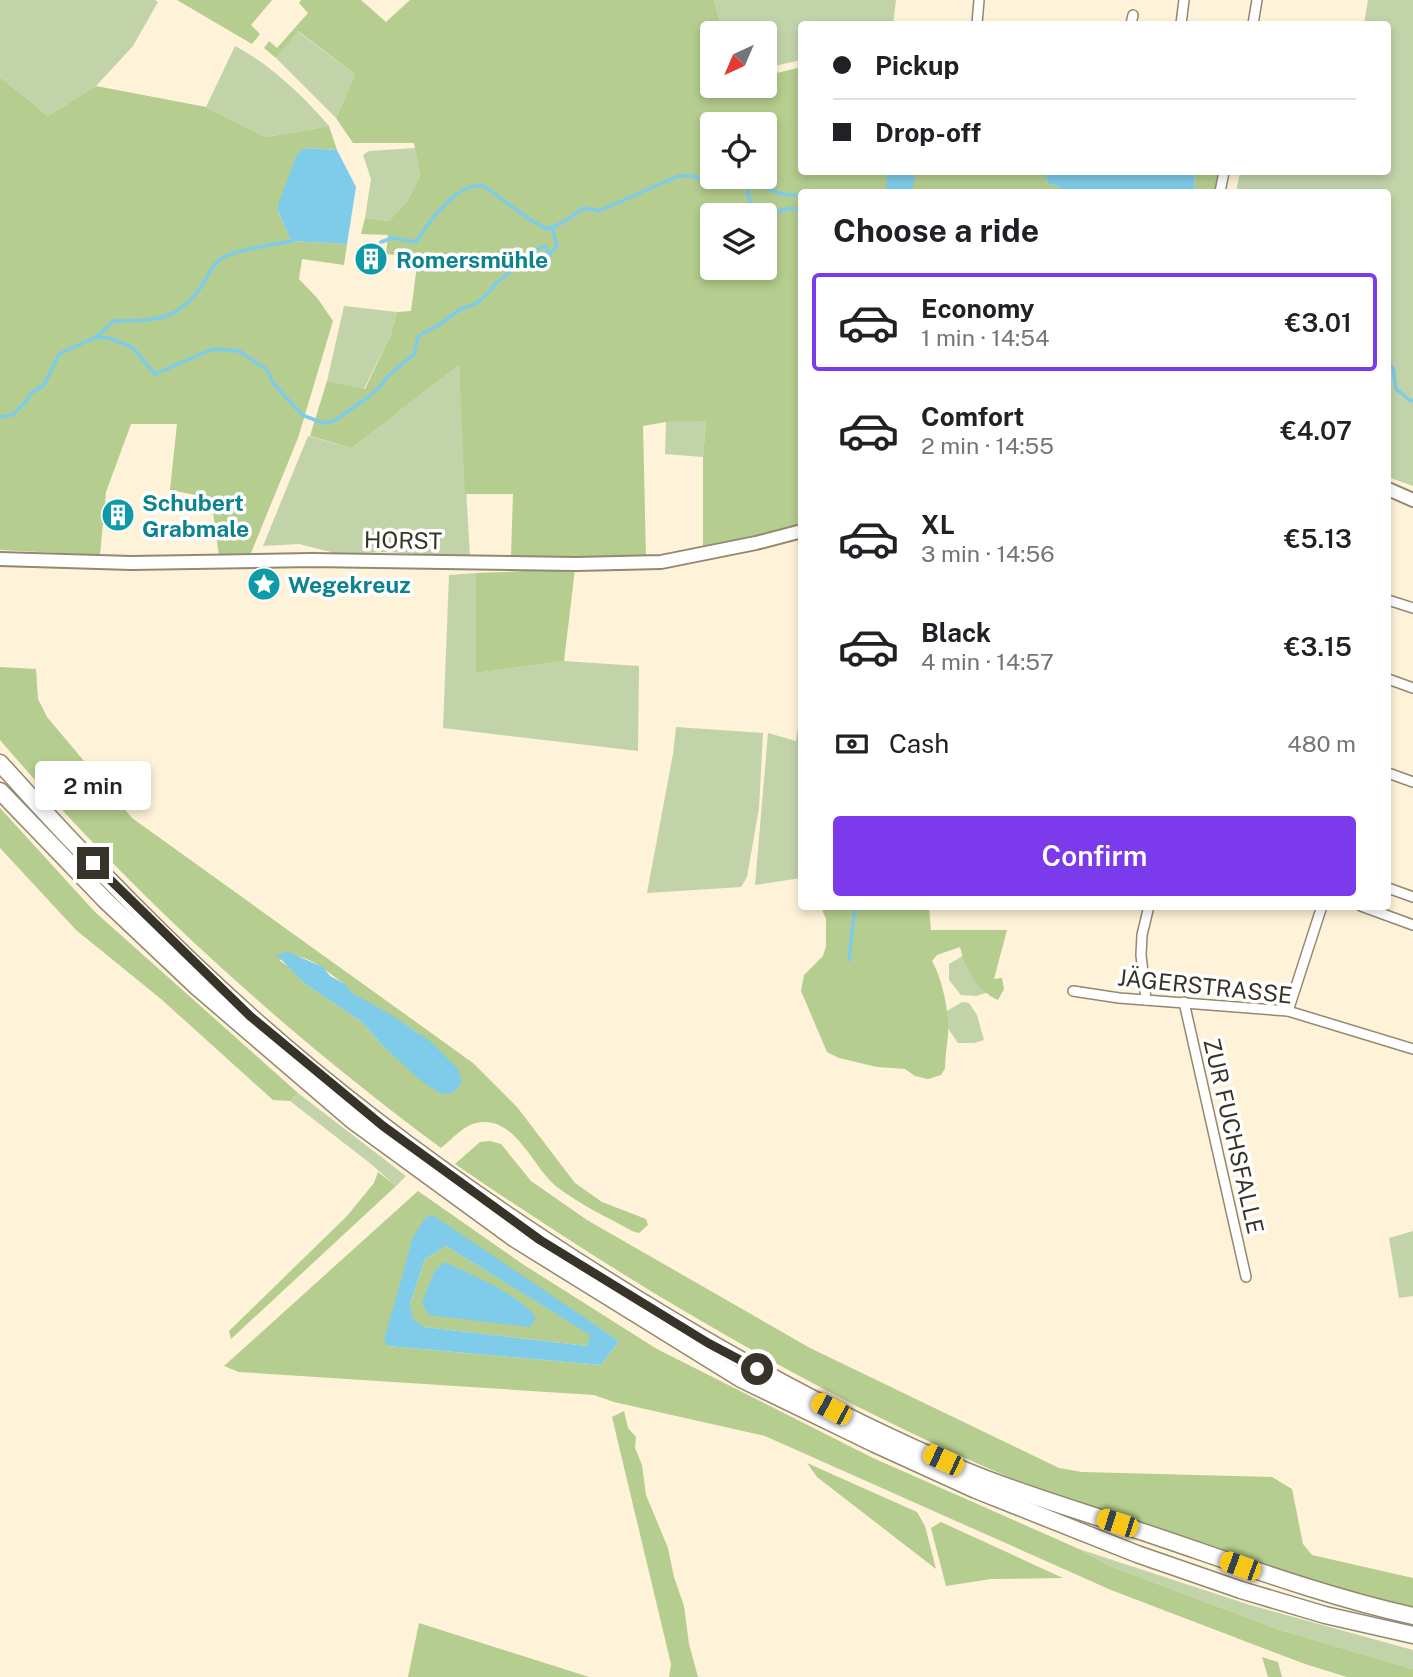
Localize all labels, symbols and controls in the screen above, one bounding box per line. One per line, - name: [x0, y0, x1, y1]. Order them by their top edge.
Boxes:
- north arrow: [700, 21, 777, 98]
- map controls: [700, 21, 777, 280]
- text: Pickup: [875, 50, 959, 81]
- button: locate: [700, 112, 777, 189]
- text: Drop-off: [875, 117, 981, 148]
- button: layers: [700, 203, 777, 280]
- text: Choose a ride: [833, 212, 1039, 249]
- building icon: Romersmühle: [352, 240, 390, 278]
- place label: Romersmühle: [396, 246, 548, 273]
- icon: car: [837, 291, 900, 354]
- text: Economy: [921, 293, 1034, 324]
- text: €3.01: [1285, 307, 1352, 338]
- text: 1 min · 14:54: [921, 324, 1049, 351]
- icon: car: [837, 399, 900, 462]
- text: Comfort: [921, 401, 1024, 432]
- text: €4.07: [1281, 415, 1352, 446]
- text: 2 min · 14:55: [921, 432, 1054, 459]
- place label: Schubert Grabmale: [142, 489, 249, 542]
- building icon: Schubert Grabmale: [99, 496, 137, 534]
- icon: car: [837, 507, 900, 570]
- text: XL: [921, 509, 955, 540]
- text: €5.13: [1284, 523, 1352, 554]
- street label: HORST: [364, 526, 443, 554]
- text: 3 min · 14:56: [921, 540, 1054, 567]
- place icon: Wegekreuz: [245, 565, 283, 603]
- place label: Wegekreuz: [288, 571, 411, 598]
- icon: car: [837, 615, 900, 678]
- text: Black: [921, 617, 991, 648]
- text: €3.15: [1284, 631, 1352, 662]
- text: 4 min · 14:57: [921, 648, 1054, 675]
- icon: cash: [833, 725, 871, 763]
- text: Cash: [889, 728, 949, 759]
- text: 480 m: [1287, 730, 1356, 757]
- callout: 2 min: [35, 762, 151, 810]
- text: 2 min: [63, 772, 123, 799]
- button: Confirm: [833, 816, 1356, 896]
- route end: [77, 847, 109, 879]
- street label: JÄGERSTRASSE: [1116, 963, 1294, 1009]
- street label: ZUR FUCHSFALLE: [1198, 1036, 1270, 1236]
- route start: [741, 1353, 773, 1385]
- car: [808, 1390, 855, 1428]
- car: [920, 1442, 967, 1478]
- car: [1094, 1507, 1141, 1539]
- car: [1217, 1549, 1264, 1583]

